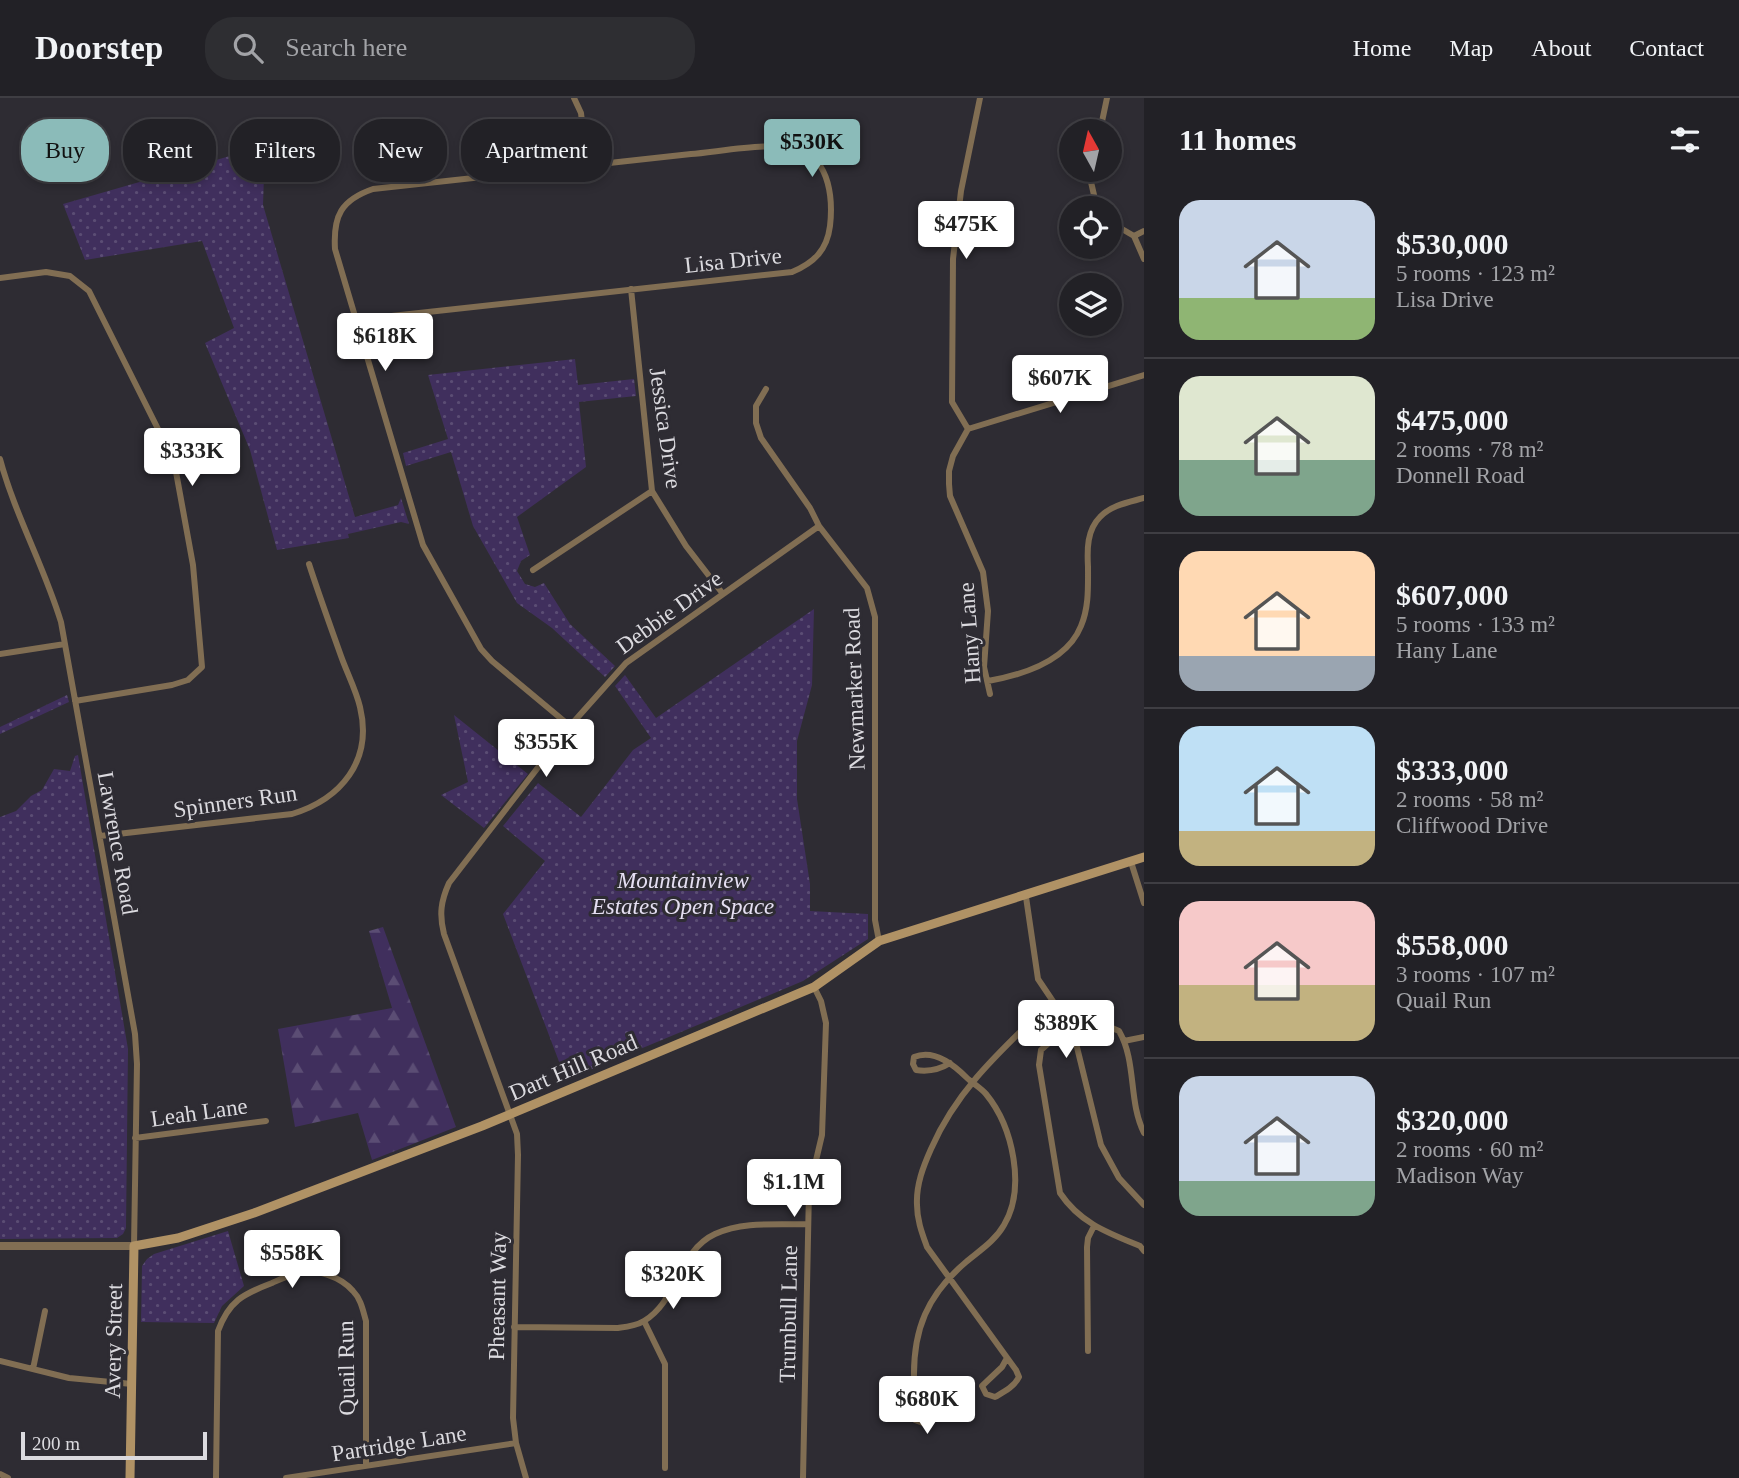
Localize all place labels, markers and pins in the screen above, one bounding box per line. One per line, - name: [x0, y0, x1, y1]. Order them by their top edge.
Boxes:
- pin: $530K: [763, 120, 861, 179]
- pin: $475K: [917, 202, 1015, 261]
- pin: $618K: [336, 314, 434, 373]
- pin: $607K: [1011, 356, 1109, 415]
- pin: $333K: [143, 428, 241, 488]
- pin: $355K: [497, 720, 595, 779]
- pin: $389K: [1017, 1000, 1115, 1060]
- pin: $1.1M: [745, 1160, 843, 1219]
- pin: $558K: [243, 1230, 341, 1290]
- pin: $320K: [624, 1252, 722, 1311]
- pin: $680K: [878, 1376, 976, 1436]

